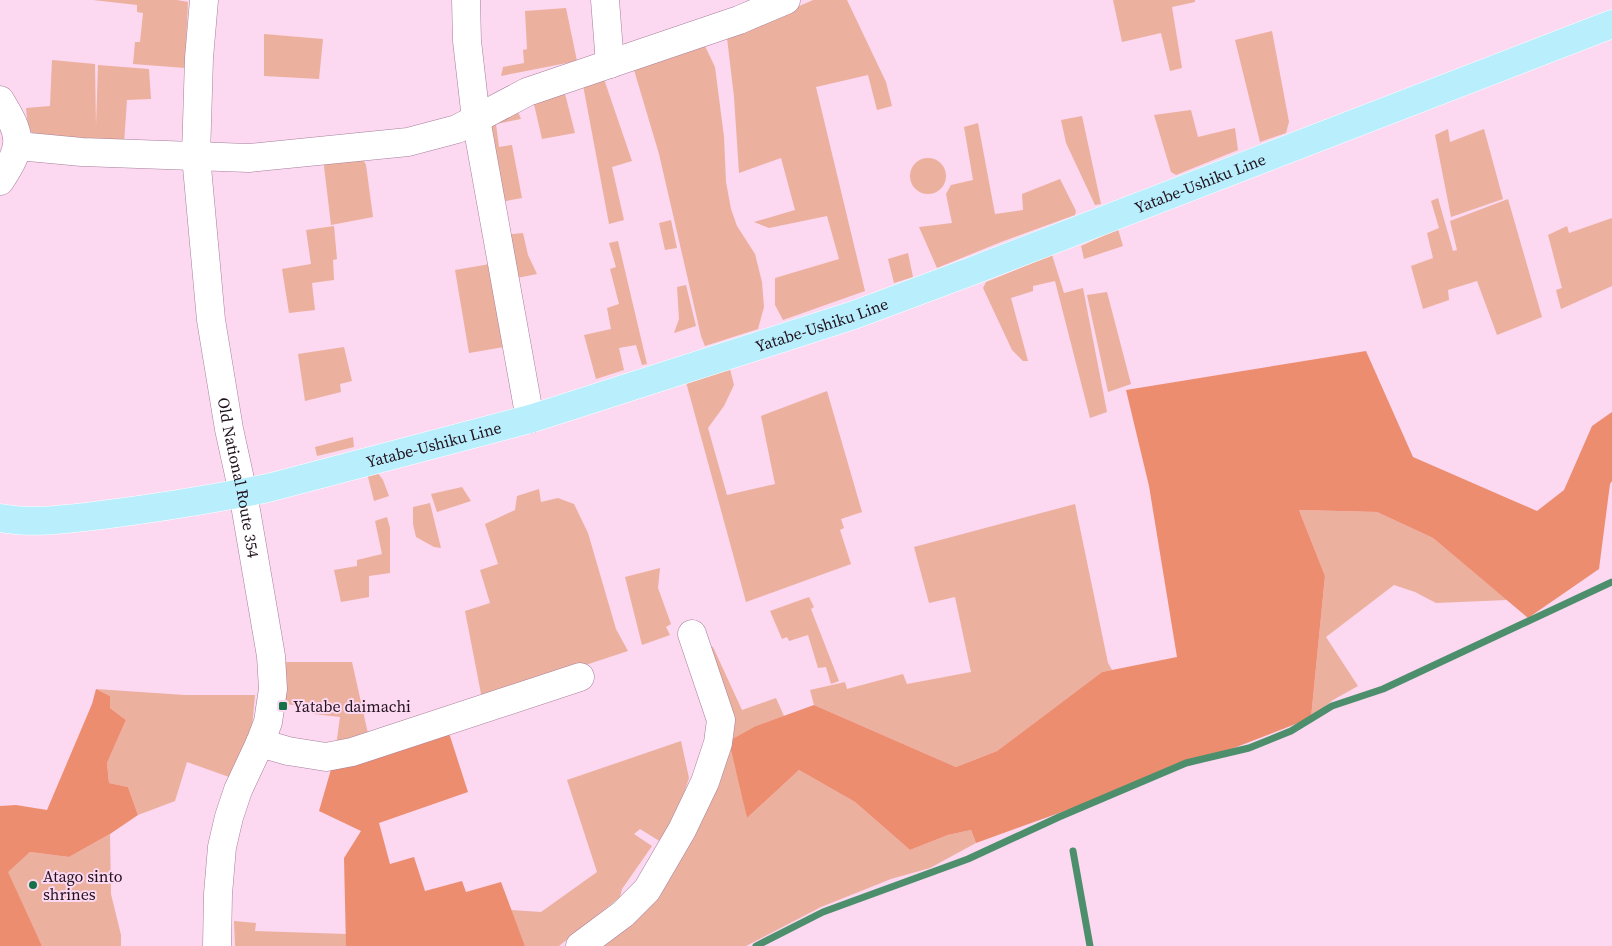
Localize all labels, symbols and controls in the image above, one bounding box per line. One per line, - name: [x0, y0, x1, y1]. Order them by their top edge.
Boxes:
- street label: Yatabe-Ushiku Line: [1131, 148, 1269, 218]
- street label: Yatabe-Ushiku Line: [752, 292, 891, 357]
- street label: Old National Route 354: [213, 396, 265, 560]
- street label: Yatabe-Ushiku Line: [364, 416, 504, 473]
- place label: Yatabe daimachi: [293, 695, 411, 717]
- marker: Yatabe daimachi: [277, 700, 289, 712]
- place label: Atago sinto shrines: [43, 865, 123, 905]
- marker: Atago sinto shrines: [27, 879, 39, 891]

